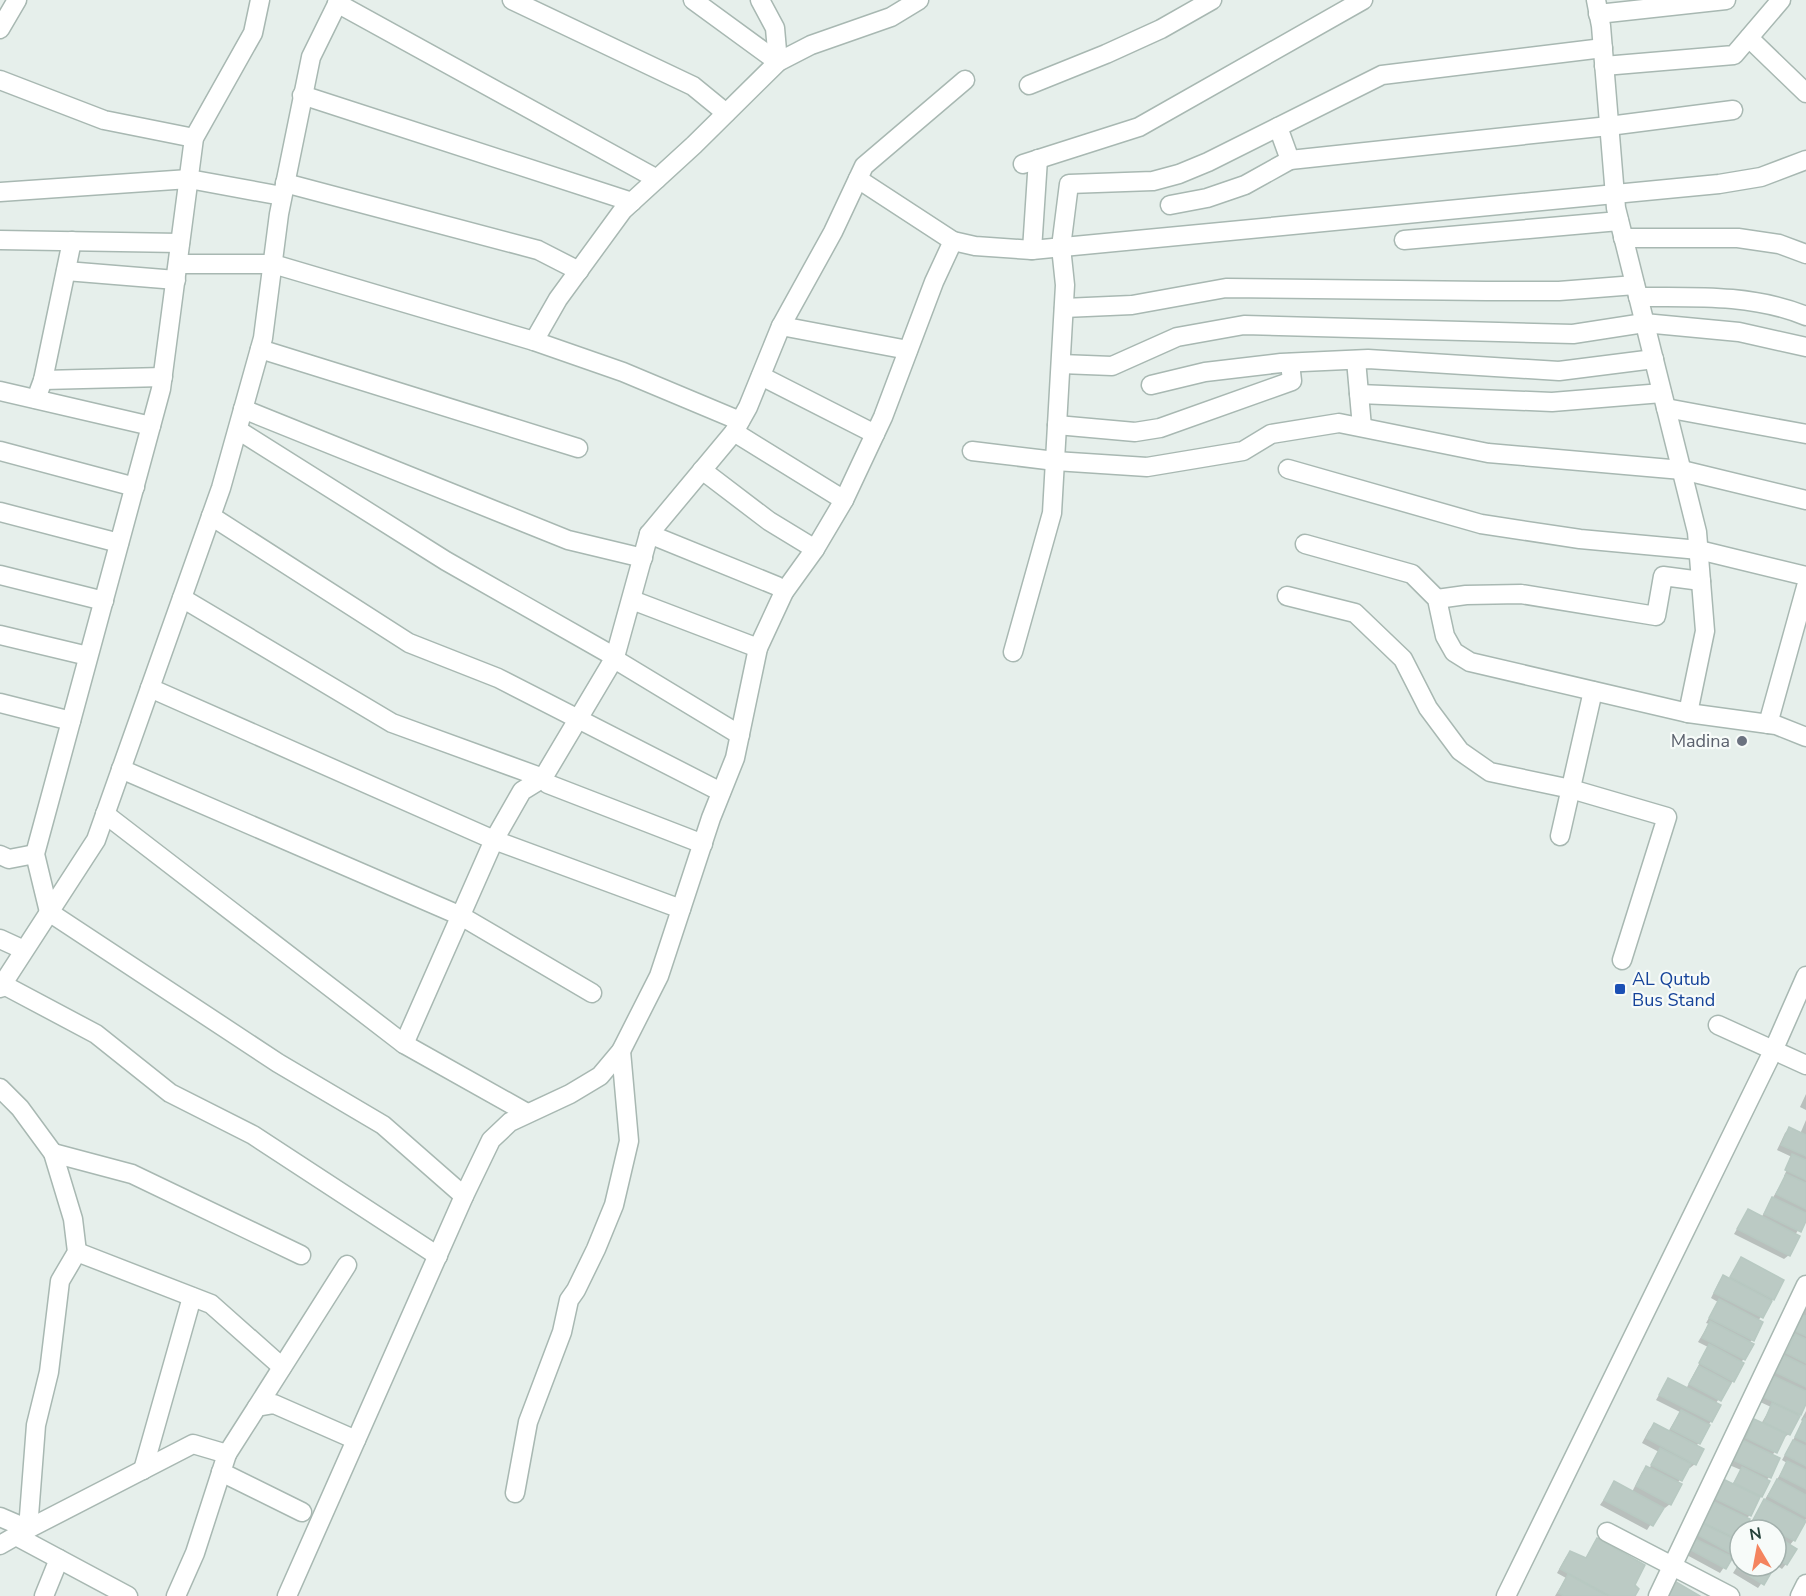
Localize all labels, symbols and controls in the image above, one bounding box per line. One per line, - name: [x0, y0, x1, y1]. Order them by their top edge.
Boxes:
- place label: Madina: [1671, 729, 1730, 753]
- marker: Madina: [1735, 734, 1749, 748]
- place label: AL Qutub Bus Stand: [1632, 967, 1715, 1012]
- marker: AL Qutub Bus Stand: [1613, 982, 1627, 996]
- north arrow: [1728, 1518, 1788, 1578]
- text: N: [1748, 1522, 1763, 1546]

